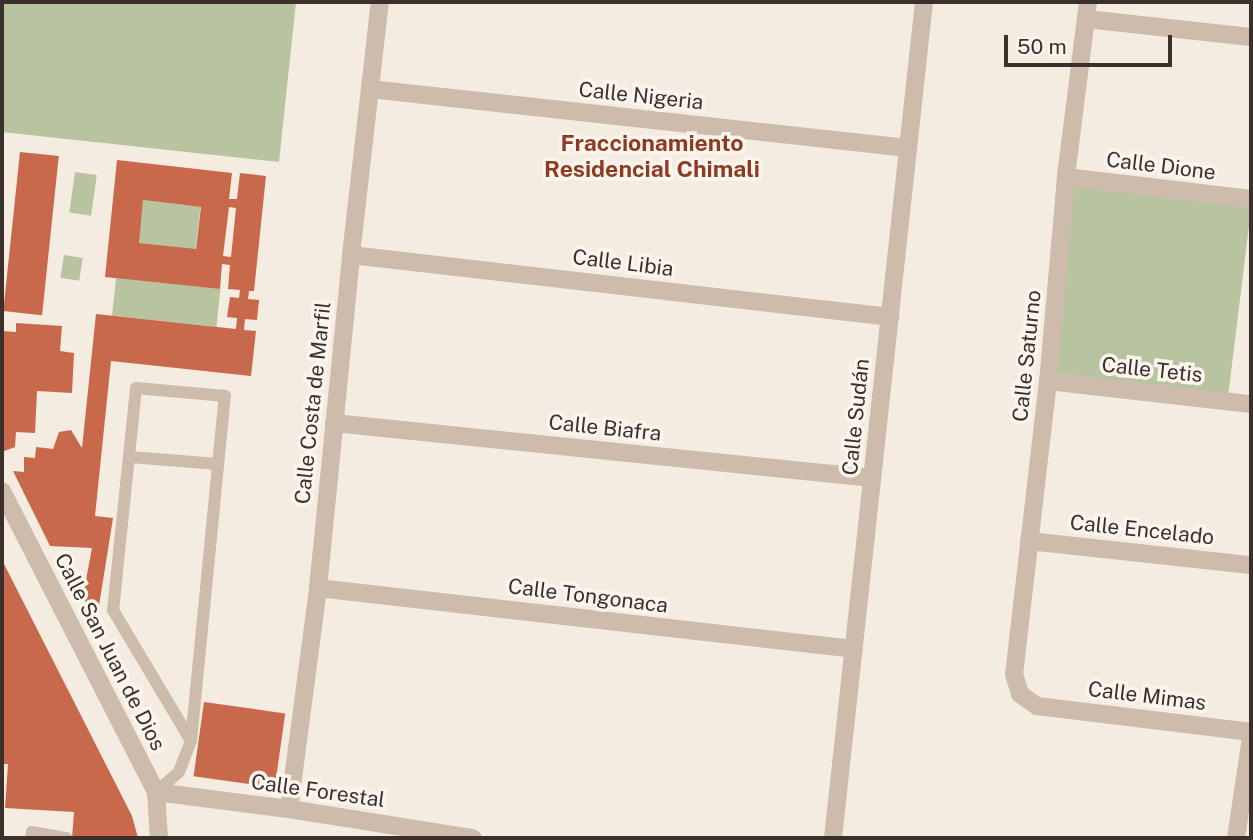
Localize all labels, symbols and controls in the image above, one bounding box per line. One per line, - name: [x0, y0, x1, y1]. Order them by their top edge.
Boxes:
- scale bar: [1008, 21, 1176, 65]
- text: 50 m: [1017, 34, 1067, 59]
- street label: Calle Nigeria: [577, 77, 705, 115]
- district label: Fraccionamiento Residencial Chimali: [544, 129, 760, 183]
- street label: Calle Dione: [1105, 147, 1217, 185]
- street label: Calle Libia: [571, 244, 675, 282]
- street label: Calle Saturno: [1008, 289, 1046, 423]
- street label: Calle Costa de Marfil: [290, 300, 336, 506]
- street label: Calle Tetis: [1100, 352, 1204, 388]
- street label: Calle Sudán: [837, 357, 875, 477]
- street label: Calle Biafra: [547, 410, 663, 446]
- street label: Calle Encelado: [1068, 510, 1216, 550]
- street label: Calle San Juan de Dios: [49, 549, 171, 755]
- street label: Calle Tongonaca: [507, 574, 669, 618]
- street label: Calle Mimas: [1086, 676, 1208, 716]
- street label: Calle Forestal: [249, 769, 387, 813]

